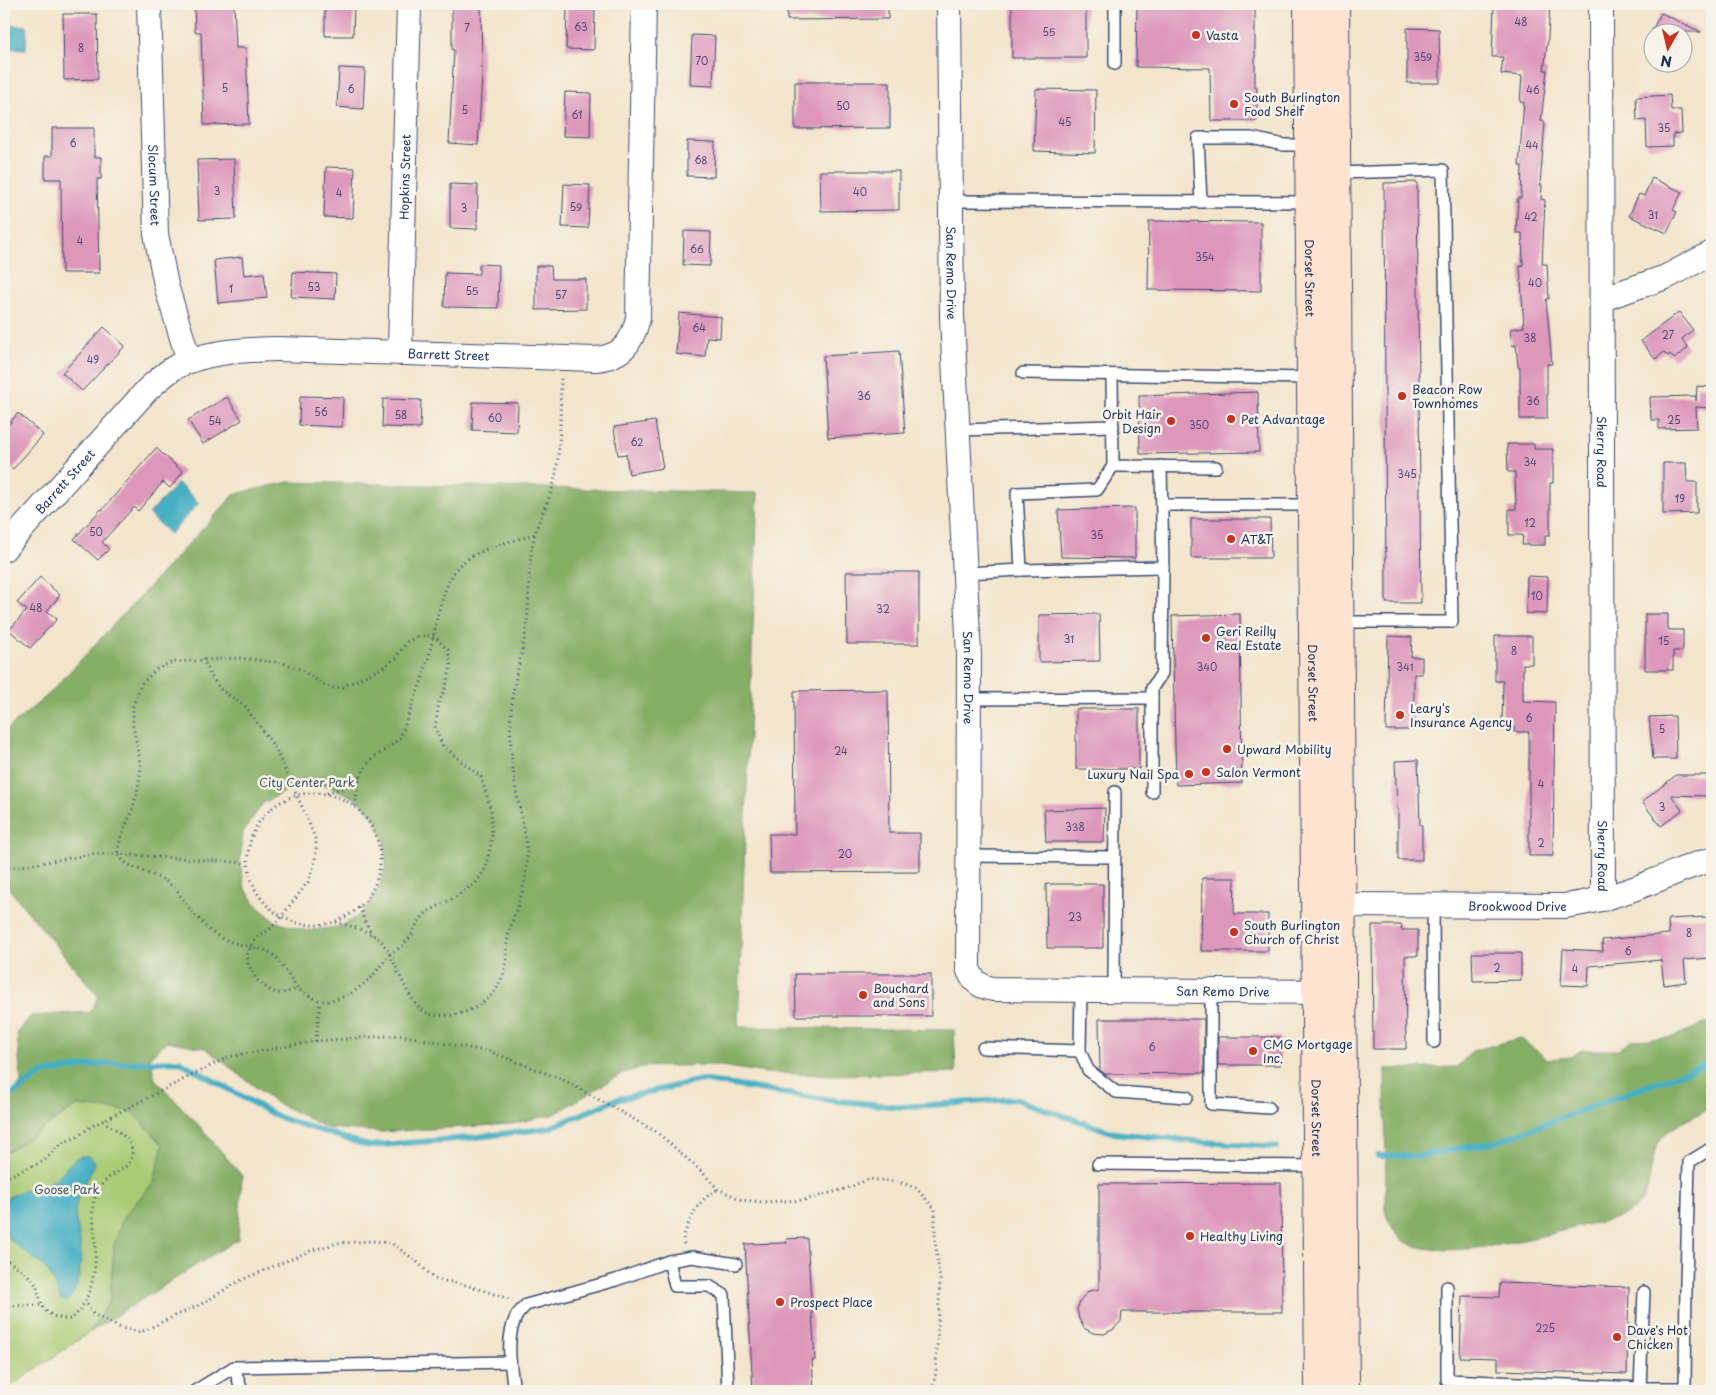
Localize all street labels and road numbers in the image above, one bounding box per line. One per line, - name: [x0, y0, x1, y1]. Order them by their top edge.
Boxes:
- street label: Hopkins Street: [394, 134, 415, 220]
- street label: Slocum Street: [144, 144, 165, 226]
- street label: San Remo Drive: [942, 226, 961, 320]
- street label: Dorset Street: [1301, 239, 1319, 317]
- street label: Barrett Street: [407, 344, 490, 365]
- street label: Sherry Road: [1593, 416, 1611, 488]
- street label: Barrett Street: [31, 445, 99, 518]
- street label: San Remo Drive: [959, 630, 978, 725]
- street label: Dorset Street: [1304, 644, 1323, 722]
- street label: Sherry Road: [1594, 820, 1612, 892]
- street label: Brookwood Drive: [1467, 897, 1567, 915]
- street label: San Remo Drive: [1176, 982, 1270, 1000]
- street label: Dorset Street: [1308, 1079, 1326, 1157]

